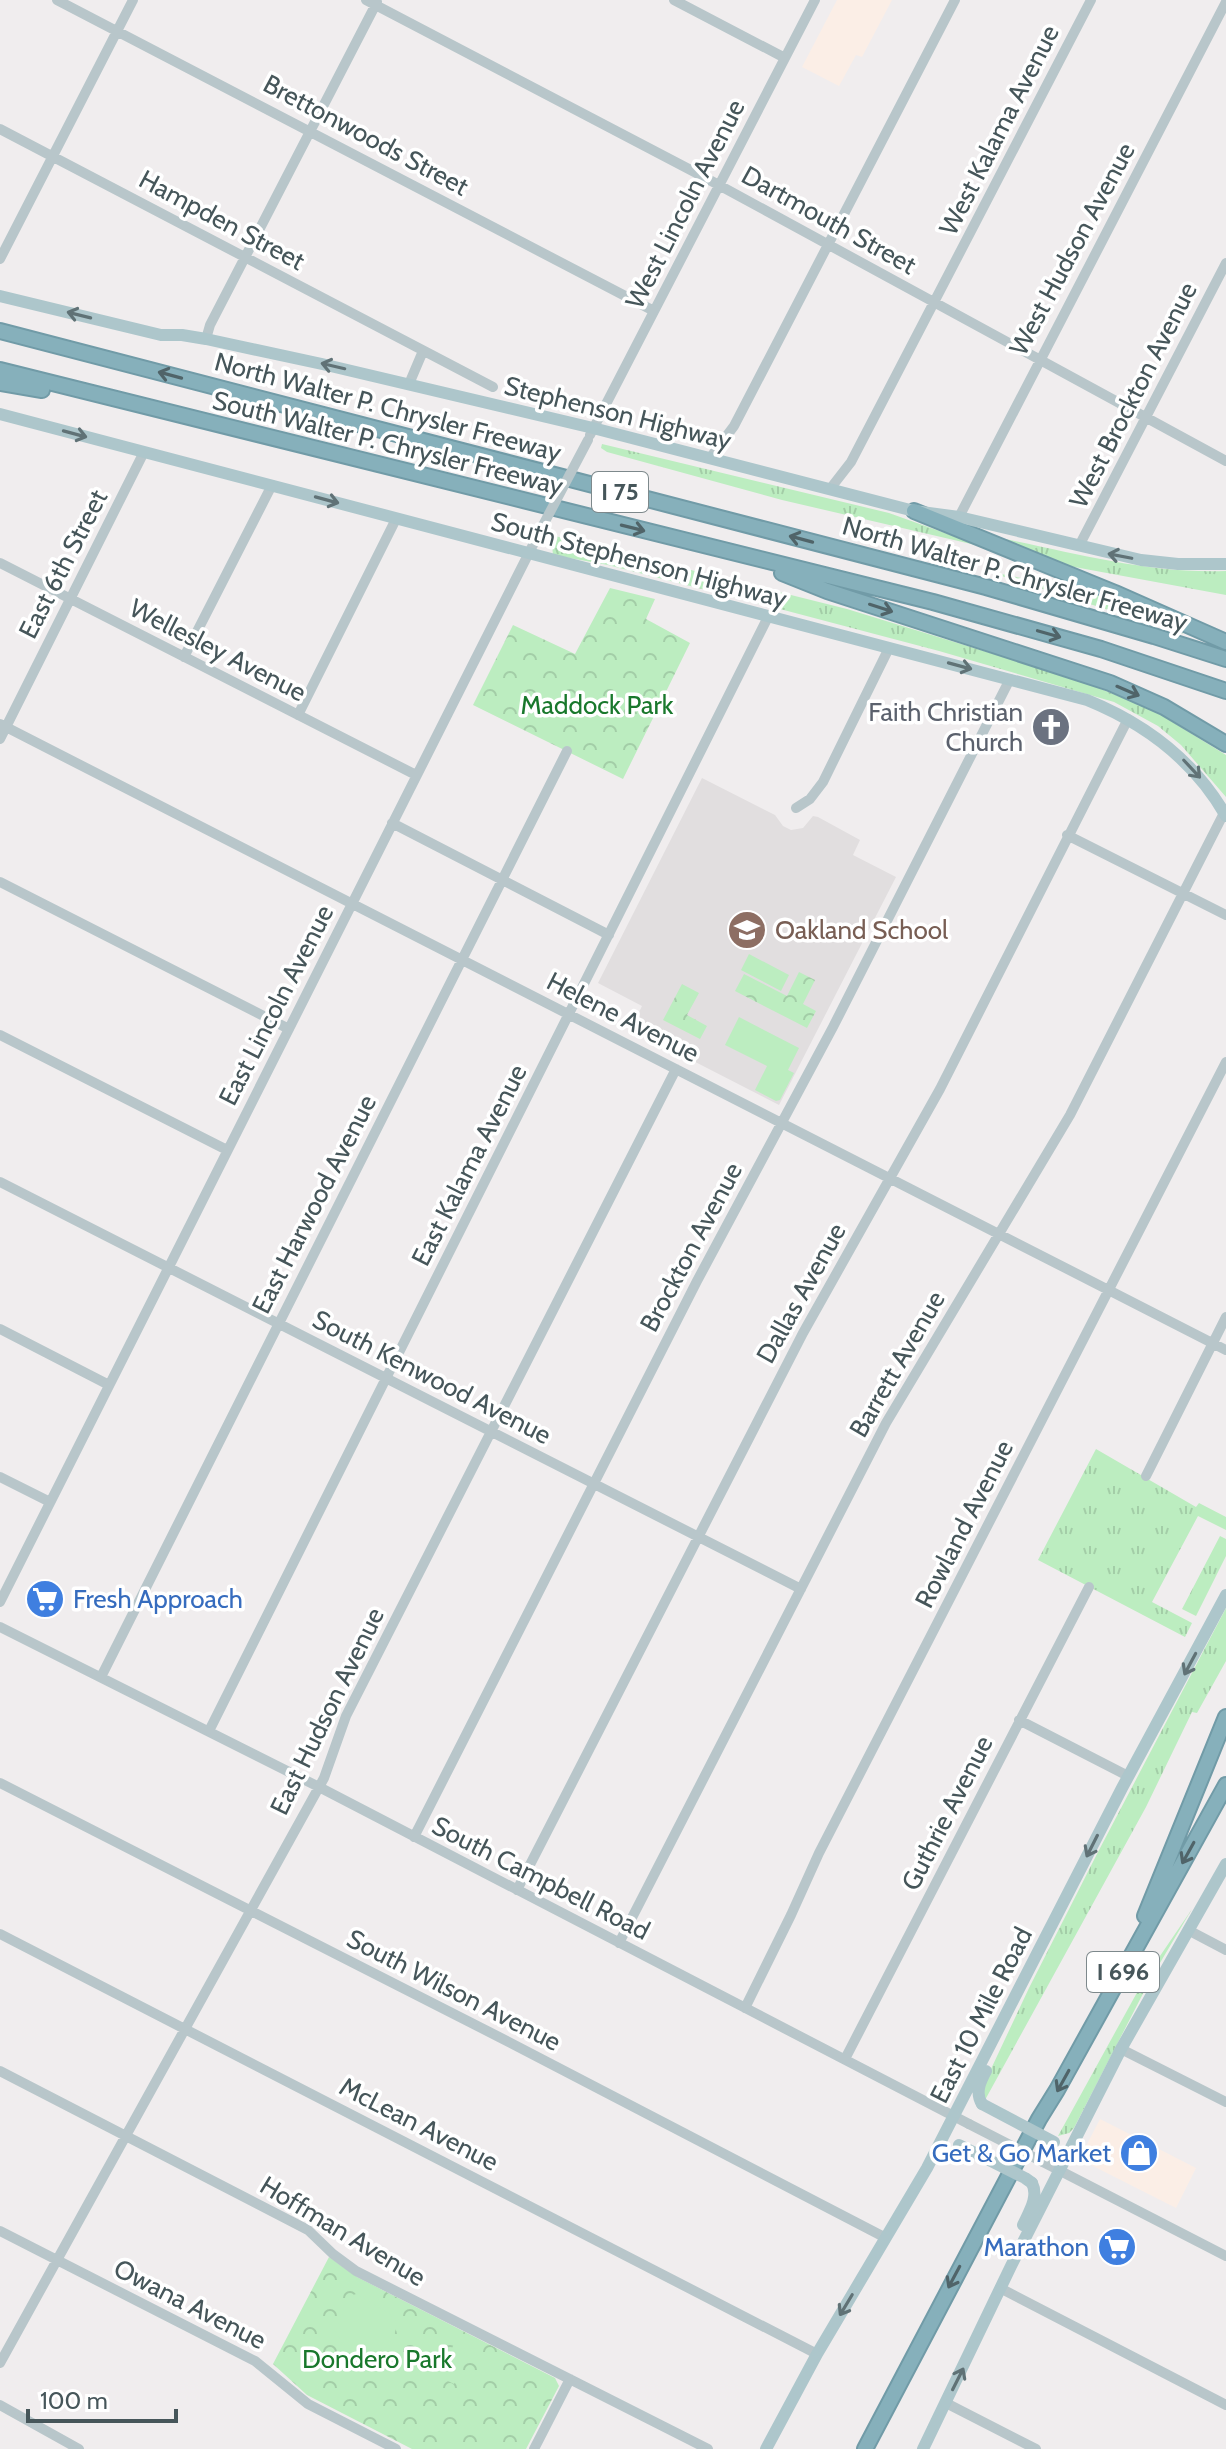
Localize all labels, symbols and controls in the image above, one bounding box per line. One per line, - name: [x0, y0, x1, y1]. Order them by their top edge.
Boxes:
- street label: West Kalama Avenue: [932, 20, 1066, 240]
- street label: Brettonwoods Street: [258, 67, 474, 203]
- street label: West Lincoln Avenue: [618, 94, 752, 314]
- street label: West Hudson Avenue: [1002, 137, 1142, 361]
- street label: Dartmouth Street: [736, 159, 922, 281]
- street label: Hampden Street: [134, 163, 310, 277]
- street label: West Brockton Avenue: [1062, 277, 1204, 513]
- one-way arrow: [67, 307, 92, 322]
- street label: North Walter P. Chrysler Freeway: [211, 345, 565, 469]
- one-way arrow: [321, 358, 347, 373]
- one-way arrow: [157, 367, 183, 382]
- street label: Stephenson Highway: [501, 369, 735, 457]
- street label: South Walter P. Chrysler Freeway: [209, 384, 567, 502]
- one-way arrow: [62, 428, 88, 443]
- road number: I 75: [592, 472, 648, 512]
- street label: East 6th Street: [12, 484, 114, 644]
- one-way arrow: [313, 493, 339, 508]
- street label: South Stephenson Highway: [488, 505, 790, 615]
- street label: North Walter P. Chrysler Freeway: [839, 509, 1191, 639]
- one-way arrow: [620, 522, 645, 537]
- one-way arrow: [788, 531, 814, 546]
- one-way arrow: [1108, 548, 1133, 563]
- street label: Wellesley Avenue: [124, 592, 312, 708]
- one-way arrow: [868, 602, 893, 617]
- one-way arrow: [1035, 627, 1061, 642]
- one-way arrow: [946, 660, 972, 675]
- one-way arrow: [1115, 684, 1139, 699]
- park label: Maddock Park: [521, 689, 674, 721]
- place label: Faith Christian Church: [868, 696, 1023, 758]
- church icon: Faith Christian Church: [1030, 706, 1072, 748]
- one-way arrow: [1183, 759, 1202, 779]
- street label: East Lincoln Avenue: [212, 900, 340, 1110]
- school or university icon: Oakland School: [726, 909, 768, 951]
- place label: Oakland School: [775, 914, 948, 946]
- street label: Helene Avenue: [541, 965, 705, 1069]
- street label: East Kalama Avenue: [404, 1059, 534, 1271]
- street label: East Harwood Avenue: [245, 1089, 383, 1319]
- street label: Brockton Avenue: [633, 1157, 749, 1337]
- street label: Dallas Avenue: [749, 1217, 853, 1369]
- street label: Barrett Avenue: [842, 1285, 952, 1443]
- street label: South Kenwood Avenue: [307, 1303, 557, 1451]
- street label: Rowland Avenue: [908, 1435, 1020, 1613]
- supermarket icon: Fresh Approach: [24, 1578, 66, 1620]
- place label: Fresh Approach: [73, 1583, 243, 1615]
- street label: East Hudson Avenue: [263, 1602, 391, 1820]
- one-way arrow: [1181, 1652, 1197, 1676]
- street label: Guthrie Avenue: [894, 1730, 1000, 1896]
- street label: South Campbell Road: [427, 1809, 655, 1947]
- one-way arrow: [1084, 1833, 1100, 1857]
- one-way arrow: [1180, 1841, 1196, 1864]
- street label: South Wilson Avenue: [342, 1922, 566, 2058]
- street label: East 10 Mile Road: [923, 1922, 1039, 2108]
- road number: I 696: [1087, 1952, 1159, 1992]
- one-way arrow: [1054, 2068, 1070, 2092]
- street label: McLean Avenue: [334, 2070, 504, 2178]
- shop icon: Get & Go Market: [1118, 2132, 1160, 2174]
- place label: Get & Go Market: [932, 2137, 1111, 2169]
- street label: Hoffman Avenue: [254, 2169, 432, 2293]
- supermarket icon: Marathon: [1096, 2226, 1138, 2268]
- place label: Marathon: [984, 2231, 1089, 2263]
- street label: Owana Avenue: [109, 2252, 271, 2356]
- one-way arrow: [946, 2264, 962, 2288]
- one-way arrow: [838, 2293, 854, 2316]
- park label: Dondero Park: [302, 2343, 452, 2375]
- one-way arrow: [951, 2368, 966, 2392]
- scale bar: [28, 2373, 176, 2423]
- text: 100 m: [40, 2386, 108, 2415]

